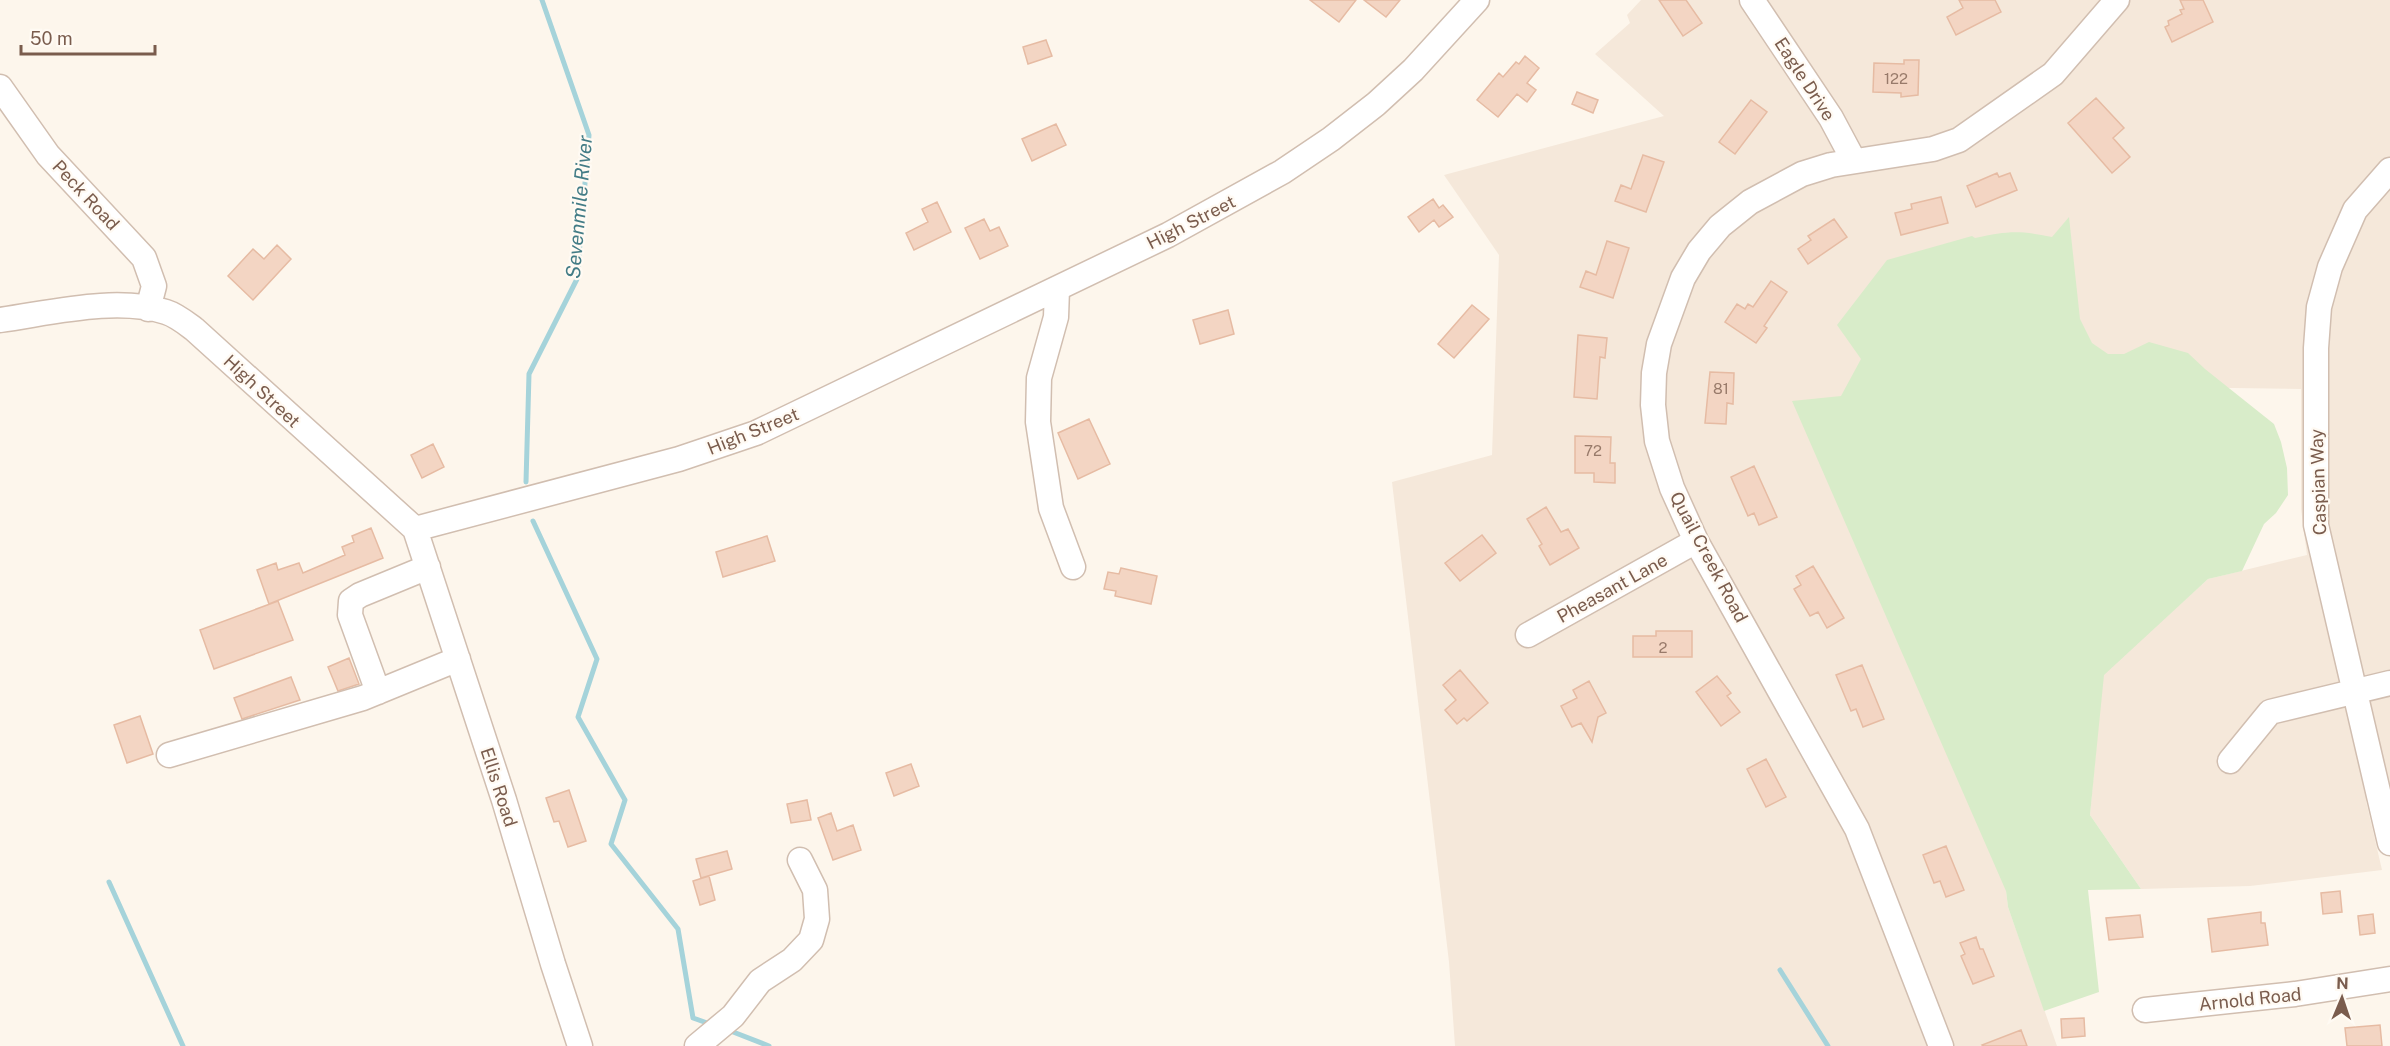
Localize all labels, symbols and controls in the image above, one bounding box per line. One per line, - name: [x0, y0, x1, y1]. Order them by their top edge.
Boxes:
- scale bar: [21, 18, 154, 56]
- text: 50 m: [30, 28, 73, 49]
- street label: Eagle Drive: [1770, 34, 1840, 124]
- house number: 122: [1884, 70, 1908, 87]
- water label: Sevenmile River: [561, 134, 597, 280]
- street label: Peck Road: [48, 156, 124, 234]
- street label: High Street: [1143, 191, 1239, 253]
- street label: High Street: [219, 350, 305, 432]
- house number: 81: [1713, 380, 1729, 397]
- street label: High Street: [704, 403, 802, 459]
- street label: Caspian Way: [2306, 428, 2330, 536]
- house number: 72: [1584, 442, 1602, 459]
- street label: Quail Creek Road: [1666, 488, 1752, 626]
- street label: Pheasant Lane: [1553, 549, 1671, 627]
- house number: 2: [1659, 639, 1668, 656]
- street label: Ellis Road: [476, 745, 522, 829]
- north arrow: [2312, 968, 2372, 1028]
- text: N: [2336, 974, 2349, 993]
- street label: Arnold Road: [2198, 983, 2302, 1015]

